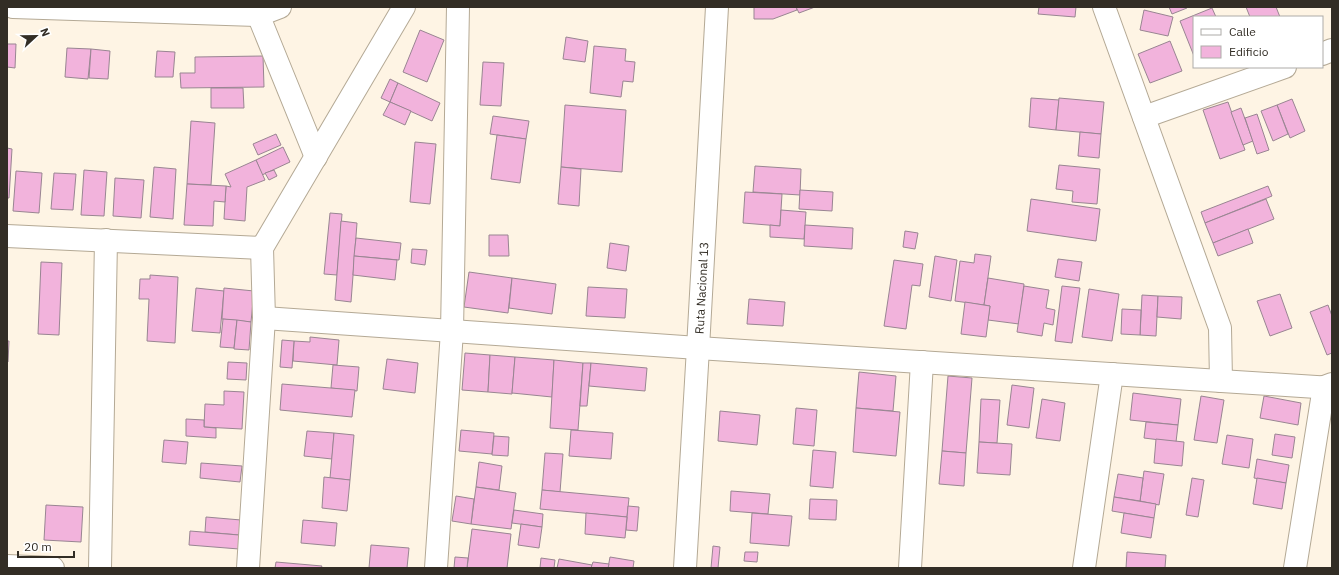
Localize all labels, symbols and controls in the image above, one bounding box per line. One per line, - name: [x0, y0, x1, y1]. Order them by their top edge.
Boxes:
- north arrow: [16, 16, 56, 56]
- legend: [1193, 16, 1323, 68]
- text: Calle: [1229, 24, 1256, 39]
- text: N: [37, 26, 53, 39]
- text: Edificio: [1229, 44, 1269, 59]
- street label: Ruta Nacional 13: [692, 241, 711, 334]
- scale bar: [18, 533, 74, 559]
- text: 20 m: [24, 539, 52, 554]

